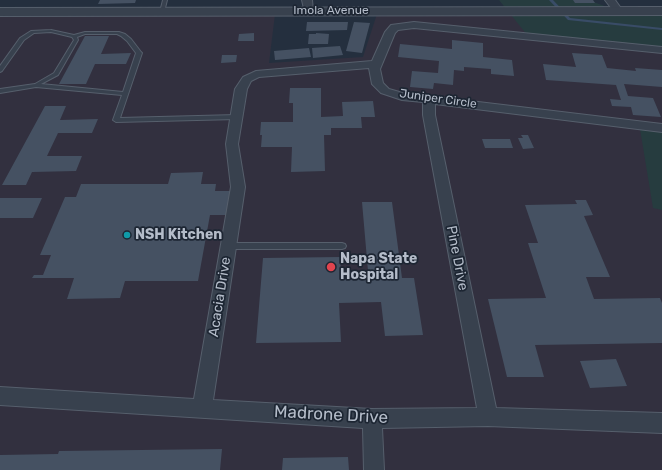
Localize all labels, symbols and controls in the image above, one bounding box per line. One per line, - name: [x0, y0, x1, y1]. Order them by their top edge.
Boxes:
- street label: Imola Avenue: [293, 4, 369, 18]
- street label: Juniper Circle: [398, 86, 478, 112]
- street label: Pine Drive: [442, 224, 472, 292]
- place label: NSH Kitchen: [135, 227, 222, 243]
- marker: NSH Kitchen: [122, 230, 132, 240]
- place label: Napa State Hospital: [340, 251, 417, 284]
- street label: Acacia Drive: [205, 256, 235, 338]
- marker: Napa State Hospital: [325, 261, 337, 273]
- street label: Madrone Drive: [274, 402, 388, 428]

